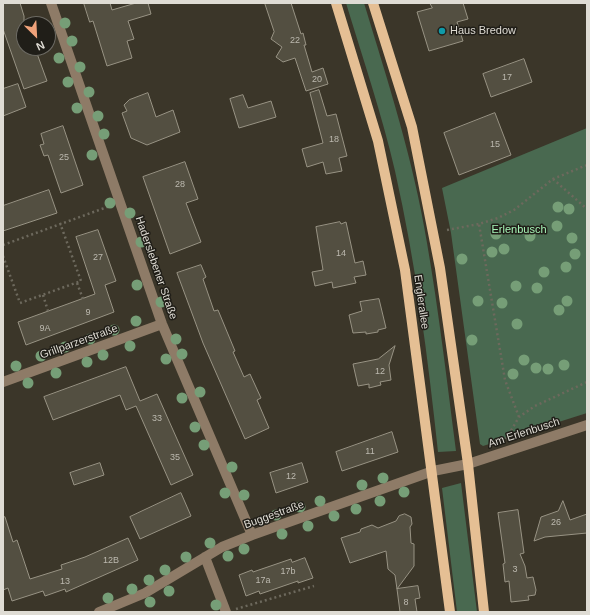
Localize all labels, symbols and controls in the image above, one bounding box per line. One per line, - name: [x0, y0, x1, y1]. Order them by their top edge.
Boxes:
- north arrow: [16, 16, 56, 56]
- place label: Haus Bredow: [450, 24, 516, 38]
- marker: Haus Bredow: [437, 26, 447, 36]
- house number: 22: [290, 36, 300, 46]
- text: N: [34, 39, 47, 53]
- house number: 17: [502, 73, 512, 83]
- house number: 20: [312, 75, 322, 85]
- house number: 18: [329, 135, 339, 145]
- house number: 15: [490, 140, 500, 150]
- house number: 25: [59, 153, 69, 163]
- house number: 28: [175, 180, 185, 190]
- street label: Haderslebener Straße: [132, 215, 180, 321]
- park label: Erlenbusch: [491, 223, 547, 237]
- house number: 14: [336, 249, 346, 259]
- house number: 27: [93, 253, 103, 263]
- street label: Englerallee: [411, 274, 431, 330]
- house number: 9: [85, 308, 91, 318]
- street label: Grillparzerstraße: [38, 322, 120, 362]
- house number: 9A: [39, 324, 51, 334]
- house number: 12: [375, 367, 385, 377]
- house number: 33: [152, 414, 162, 424]
- street label: Am Erlenbusch: [486, 415, 562, 451]
- house number: 11: [365, 447, 375, 457]
- house number: 35: [170, 453, 180, 463]
- house number: 12: [286, 472, 296, 482]
- street label: Buggestraße: [242, 498, 306, 532]
- house number: 26: [551, 518, 561, 528]
- house number: 12B: [103, 556, 119, 566]
- house number: 3: [512, 565, 518, 575]
- house number: 17b: [280, 567, 296, 577]
- house number: 17a: [255, 576, 271, 586]
- house number: 13: [60, 577, 70, 587]
- house number: 8: [403, 598, 409, 608]

